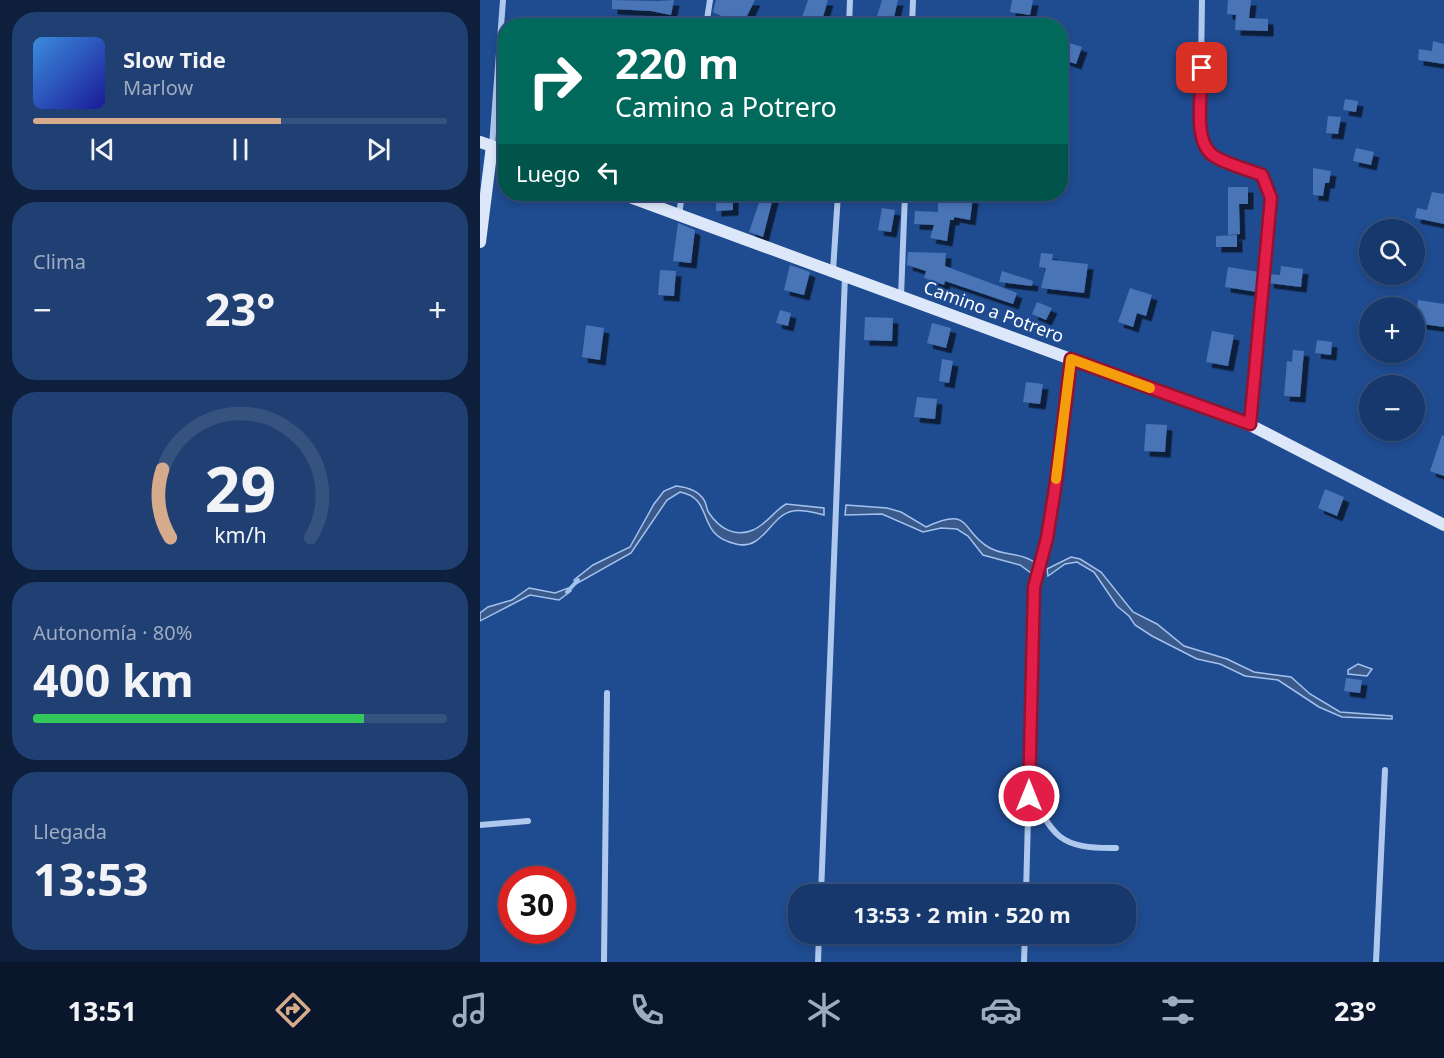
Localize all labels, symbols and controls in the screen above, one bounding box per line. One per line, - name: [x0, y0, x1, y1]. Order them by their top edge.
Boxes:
- text: 220 m: [615, 34, 739, 91]
- icon: right: [516, 42, 594, 120]
- pin: [1176, 42, 1227, 93]
- text: Slow Tide: [123, 44, 226, 74]
- icon: arrive: [1185, 51, 1218, 84]
- text: Marlow: [123, 74, 193, 101]
- text: Camino a Potrero: [615, 88, 837, 125]
- icon: previous: [86, 133, 119, 166]
- icon: pause: [224, 133, 257, 166]
- icon: next: [362, 133, 395, 166]
- icon: left: [592, 156, 625, 189]
- text: Luego: [516, 158, 580, 188]
- map controls: [1359, 219, 1425, 441]
- button: search: [1359, 219, 1425, 285]
- text: Clima: [33, 248, 86, 275]
- street label: Camino a Potrero: [920, 274, 1068, 348]
- text: 23°: [205, 278, 275, 339]
- text: −: [33, 287, 52, 332]
- text: +: [428, 287, 447, 332]
- button: +: [1359, 297, 1425, 363]
- button: −: [1359, 375, 1425, 441]
- text: 29: [204, 445, 276, 530]
- text: km/h: [214, 520, 266, 549]
- text: Autonomía · 80%: [33, 619, 192, 646]
- text: 400 km: [33, 649, 194, 710]
- position arrow: [997, 764, 1061, 828]
- text: Llegada: [33, 818, 107, 845]
- text: 13:53: [33, 848, 149, 909]
- speed limit sign: 30: [498, 866, 576, 944]
- text: 13:53 · 2 min · 520 m: [853, 899, 1071, 929]
- icon: directions: [272, 989, 314, 1031]
- icon: music: [449, 989, 491, 1031]
- icon: phone: [626, 989, 668, 1031]
- icon: climate: [803, 989, 845, 1031]
- icon: car: [980, 989, 1022, 1031]
- icon: filters: [1157, 989, 1199, 1031]
- text: 13:51: [68, 992, 137, 1029]
- text: 23°: [1334, 992, 1376, 1029]

